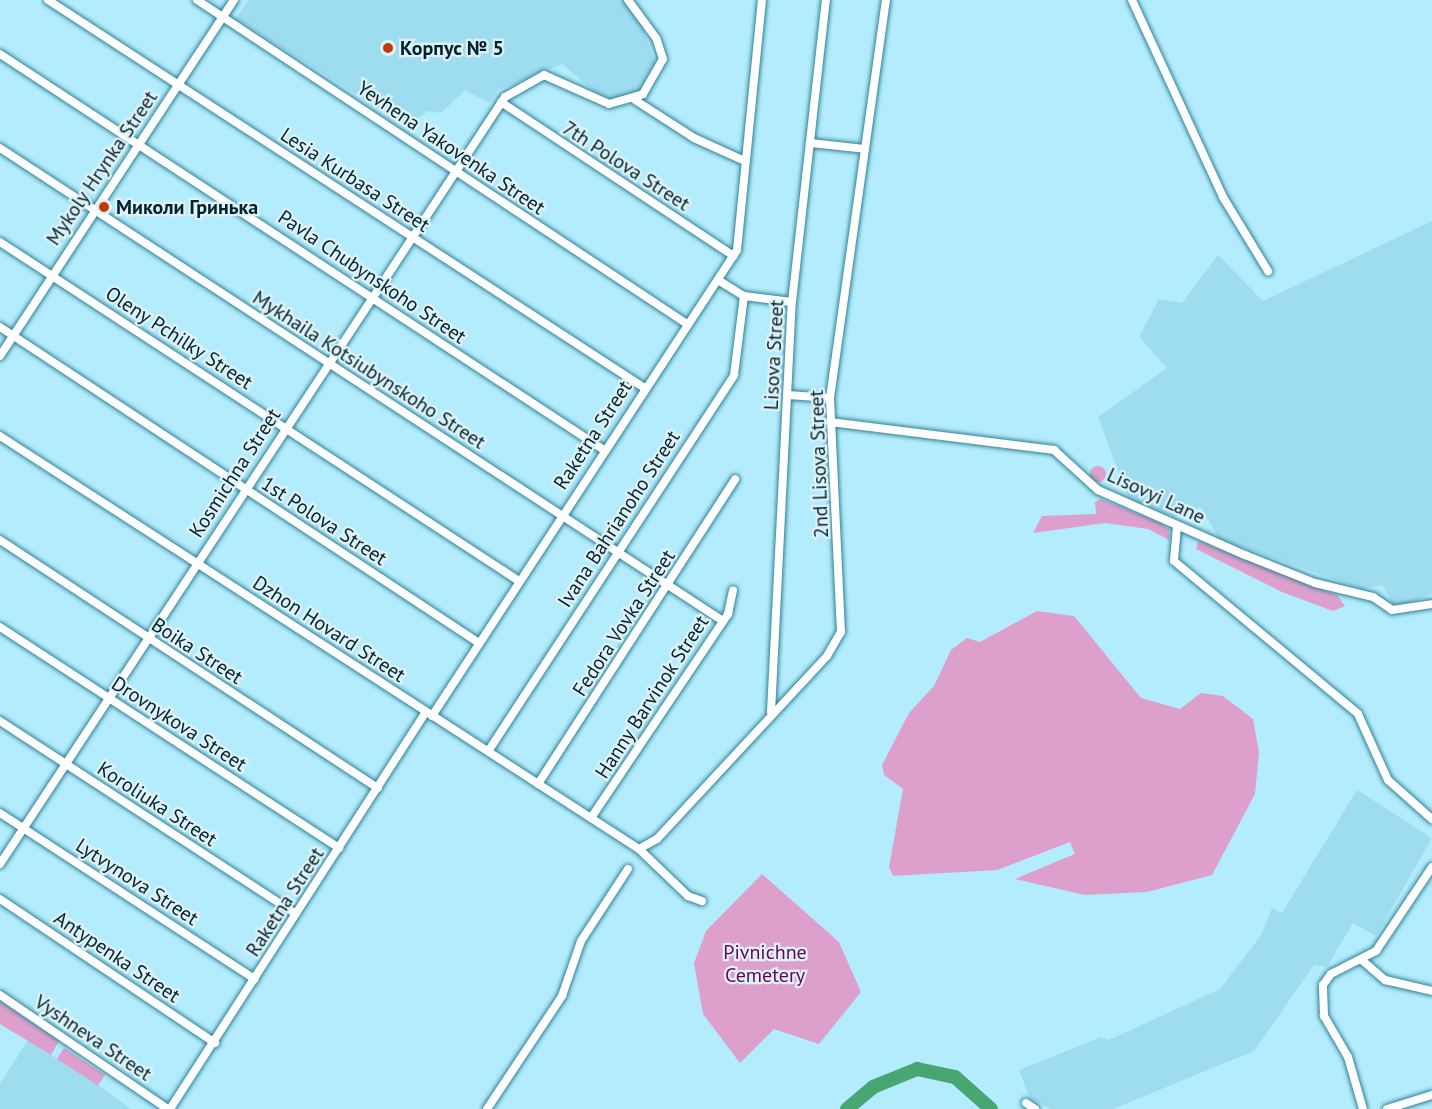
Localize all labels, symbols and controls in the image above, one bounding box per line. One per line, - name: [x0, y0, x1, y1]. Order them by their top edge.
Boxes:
- place label: Корпус № 5: [400, 36, 504, 60]
- marker: Корпус № 5: [381, 41, 395, 55]
- street label: Yevhena Yakovenka Street: [352, 76, 550, 220]
- street label: Mykoly Hrynka Street: [41, 86, 163, 250]
- street label: 7th Polova Street: [558, 116, 694, 216]
- street label: Lesia Kurbasa Street: [276, 123, 434, 237]
- place label: Миколи Гринька: [116, 195, 258, 219]
- marker: Миколи Гринька: [97, 200, 111, 214]
- street label: Pavla Chubynskoho Street: [273, 205, 471, 349]
- street label: Oleny Pchilky Street: [100, 281, 258, 395]
- street label: Mykhaila Kotsiubynskoho Street: [248, 286, 490, 454]
- street label: Lisova Street: [759, 299, 789, 411]
- street label: Raketna Street: [549, 376, 637, 494]
- street label: 2nd Lisova Street: [804, 389, 834, 539]
- street label: Kosmichna Street: [184, 404, 286, 542]
- street label: Ivana Bahrianoho Street: [553, 426, 685, 612]
- street label: Lisovyi Lane: [1103, 463, 1209, 529]
- street label: 1st Polova Street: [257, 471, 391, 571]
- street label: Fedora Vovka Street: [568, 545, 680, 701]
- street label: Dzhon Hovard Street: [248, 571, 410, 687]
- street label: Hanny Barvinok Street: [590, 610, 714, 784]
- street label: Boika Street: [147, 613, 247, 689]
- street label: Drovnykova Street: [107, 671, 251, 777]
- street label: Koroliuka Street: [93, 757, 221, 851]
- street label: Lytvynova Street: [71, 834, 203, 930]
- street label: Raketna Street: [241, 843, 329, 961]
- street label: Antypenka Street: [50, 906, 184, 1008]
- park label: Pivnichne Cemetery: [723, 940, 807, 987]
- street label: Vyshneva Street: [30, 990, 156, 1086]

